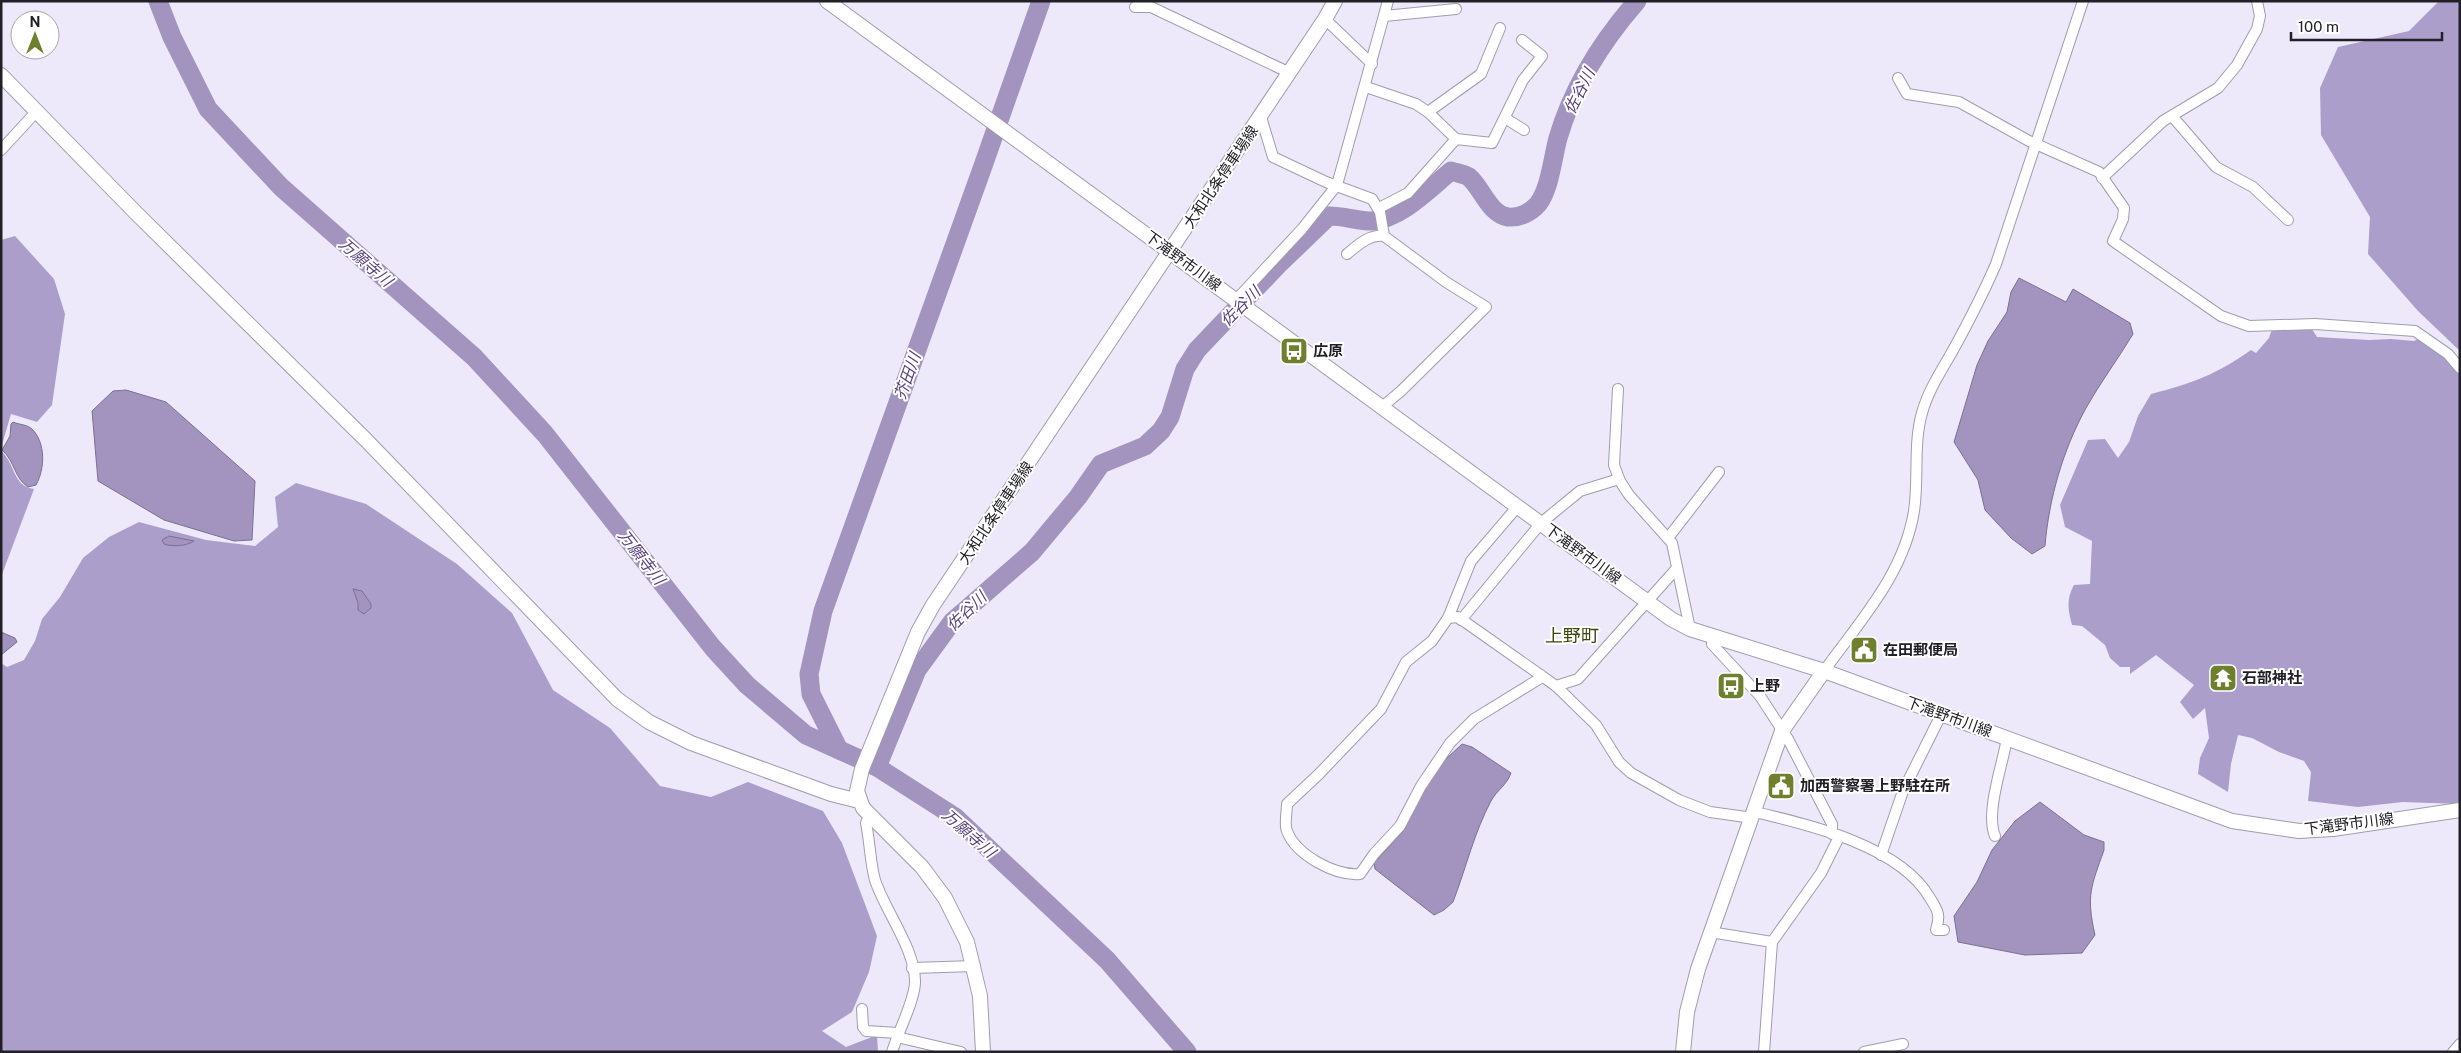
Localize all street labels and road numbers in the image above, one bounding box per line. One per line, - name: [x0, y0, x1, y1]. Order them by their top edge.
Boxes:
- street label: 大和北条停車場線: [1180, 122, 1261, 231]
- street label: 下滝野市川線: [1142, 227, 1225, 294]
- street label: 大和北条停車場線: [955, 458, 1036, 567]
- street label: 下滝野市川線: [1542, 520, 1625, 587]
- street label: 下滝野市川線: [1904, 693, 1994, 740]
- street label: 下滝野市川線: [2303, 810, 2395, 837]

